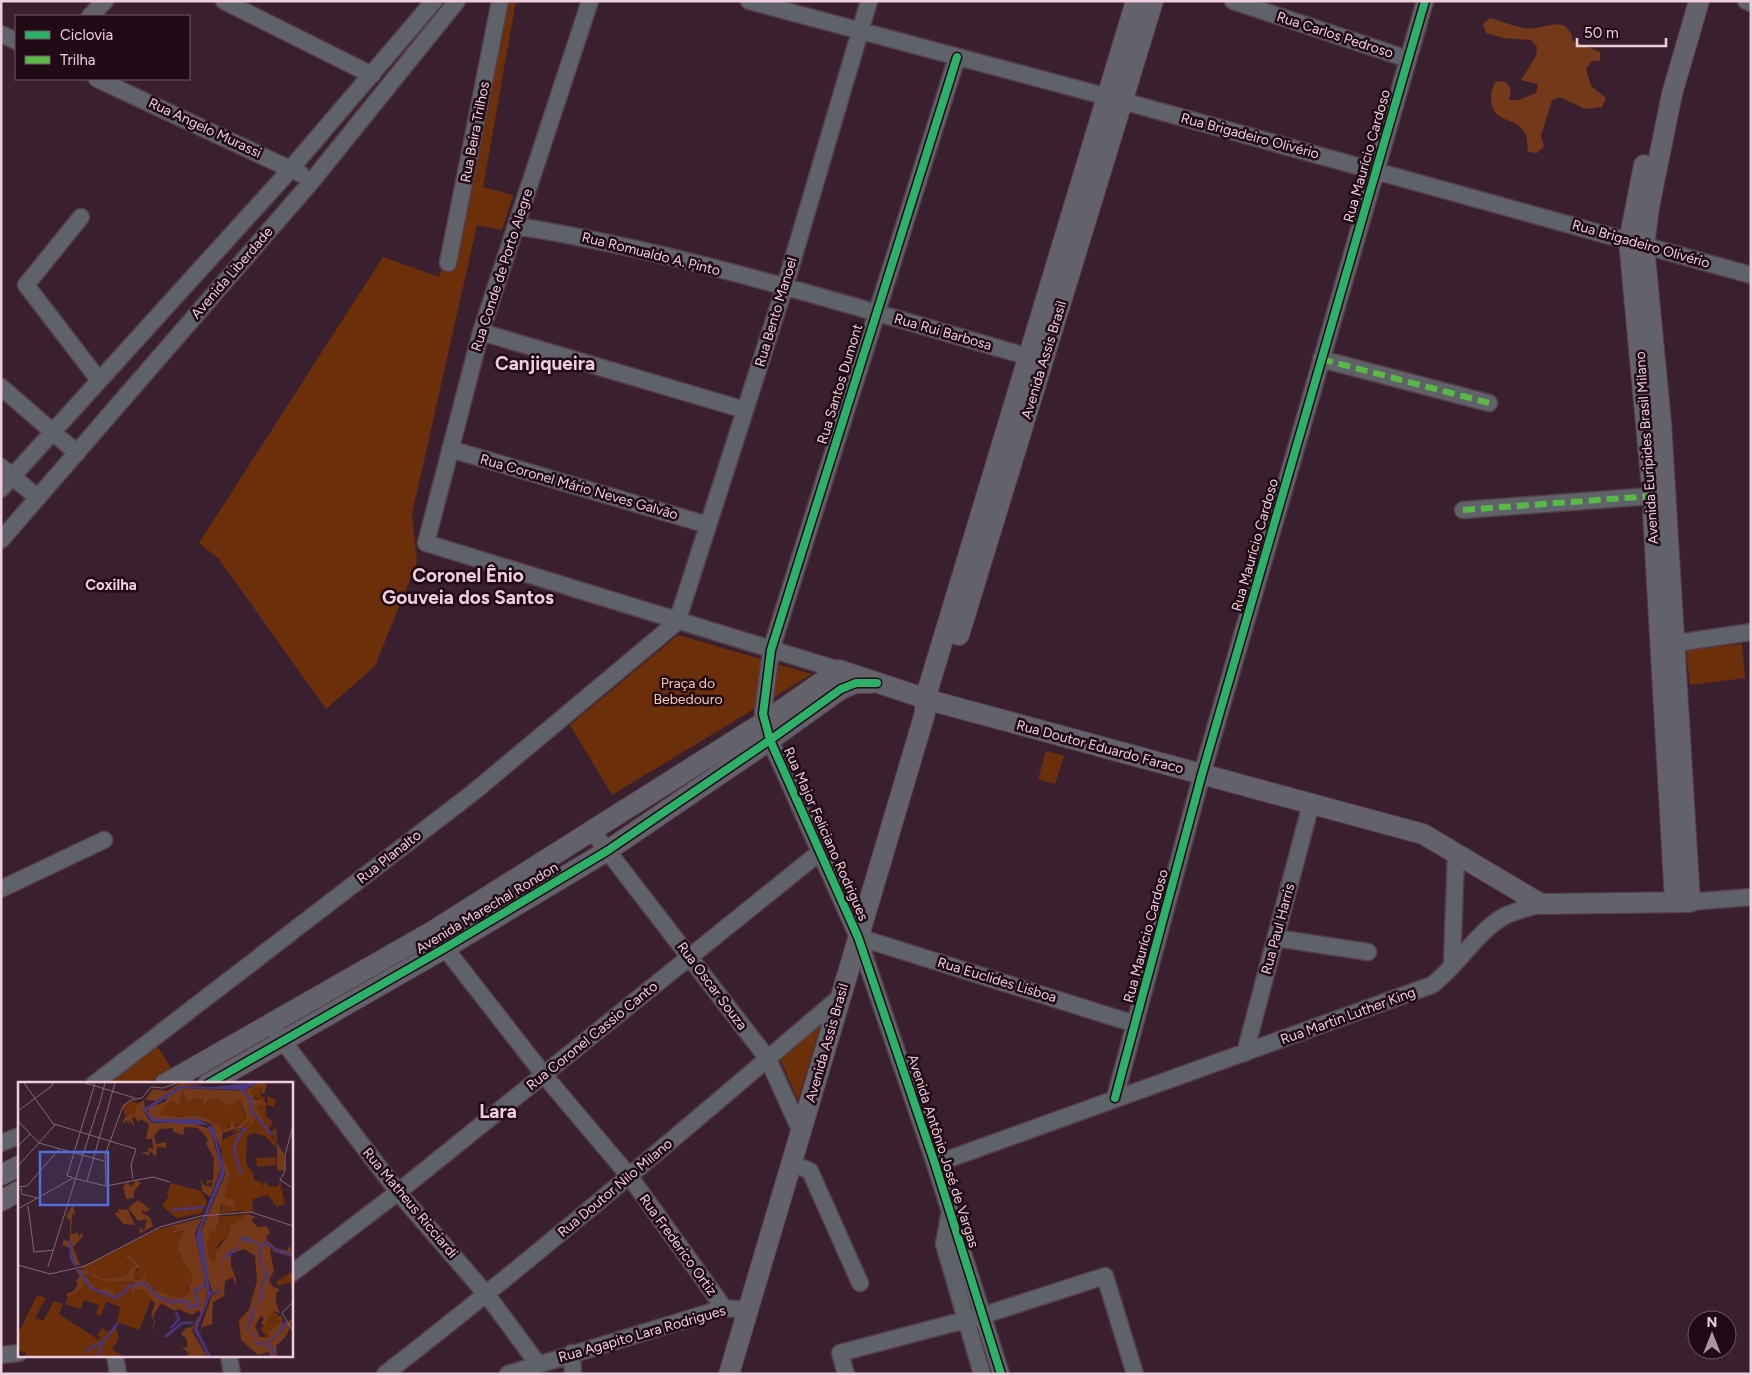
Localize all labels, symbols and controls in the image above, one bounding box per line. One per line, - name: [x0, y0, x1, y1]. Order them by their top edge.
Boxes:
- street label: Rua Carlos Pedroso: [1275, 8, 1395, 62]
- legend: [15, 15, 190, 80]
- scale bar: [1577, 15, 1666, 47]
- text: 50 m: [1584, 24, 1619, 42]
- text: Ciclovia: [60, 26, 113, 44]
- text: Trilha: [60, 51, 95, 69]
- street label: Rua Beira Trilhos: [457, 80, 493, 184]
- street label: Rua Maurício Cardoso: [1340, 88, 1394, 224]
- street label: Rua Angelo Murassi: [146, 94, 264, 162]
- street label: Rua Brigadeiro Olivério: [1179, 109, 1321, 163]
- street label: Rua Conde de Porto Alegre: [468, 186, 536, 354]
- street label: Rua Brigadeiro Olivério: [1570, 216, 1712, 272]
- street label: Avenida Liberdade: [187, 223, 277, 322]
- street label: Rua Romualdo A. Pinto: [580, 229, 722, 279]
- street label: Rua Bento Manoel: [751, 255, 801, 369]
- street label: Avenida Assis Brasil: [1018, 299, 1070, 421]
- street label: Rua Rui Barbosa: [892, 310, 994, 354]
- street label: Rua Santos Dumont: [814, 322, 866, 446]
- street label: Avenida Euripides Brasil Milano: [1632, 351, 1662, 545]
- district label: Canjiqueira: [495, 352, 595, 375]
- street label: Rua Coronel Mário Neves Galvão: [478, 451, 680, 523]
- street label: Rua Maurício Cardoso: [1228, 477, 1282, 613]
- district label: Coronel Ênio Gouveia dos Santos: [382, 564, 554, 609]
- district label: Coxilha: [85, 576, 137, 594]
- park label: Praça do Bebedouro: [653, 675, 723, 708]
- street label: Rua Doutor Eduardo Faraco: [1014, 716, 1186, 778]
- street label: Rua Major Feliciano Rodrigues: [780, 745, 872, 923]
- street label: Rua Planalto: [353, 827, 425, 887]
- street label: Avenida Marechal Rondon: [413, 859, 561, 957]
- street label: Rua Maurício Cardoso: [1120, 867, 1172, 1005]
- street label: Rua Paul Harris: [1258, 882, 1298, 976]
- street label: Rua Oscar Souza: [673, 939, 751, 1033]
- street label: Rua Euclides Lisboa: [935, 954, 1059, 1006]
- street label: Rua Coronel Cassio Canto: [523, 978, 661, 1094]
- street label: Avenida Assis Brasil: [802, 982, 852, 1104]
- street label: Rua Martin Luther King: [1278, 984, 1418, 1048]
- street label: Avenida Antônio José de Vargas: [904, 1052, 982, 1250]
- inset map: [18, 1082, 292, 1358]
- district label: Lara: [479, 1100, 517, 1123]
- street label: Rua Doutor Nilo Milano: [554, 1135, 676, 1241]
- street label: Rua Matheus Ricciardi: [359, 1145, 461, 1261]
- street label: Rua Frederico Ortiz: [636, 1191, 721, 1299]
- street label: Rua Agapito Lara Rodrigues: [556, 1302, 728, 1366]
- north arrow: [1687, 1310, 1737, 1360]
- text: N: [1707, 1314, 1717, 1331]

